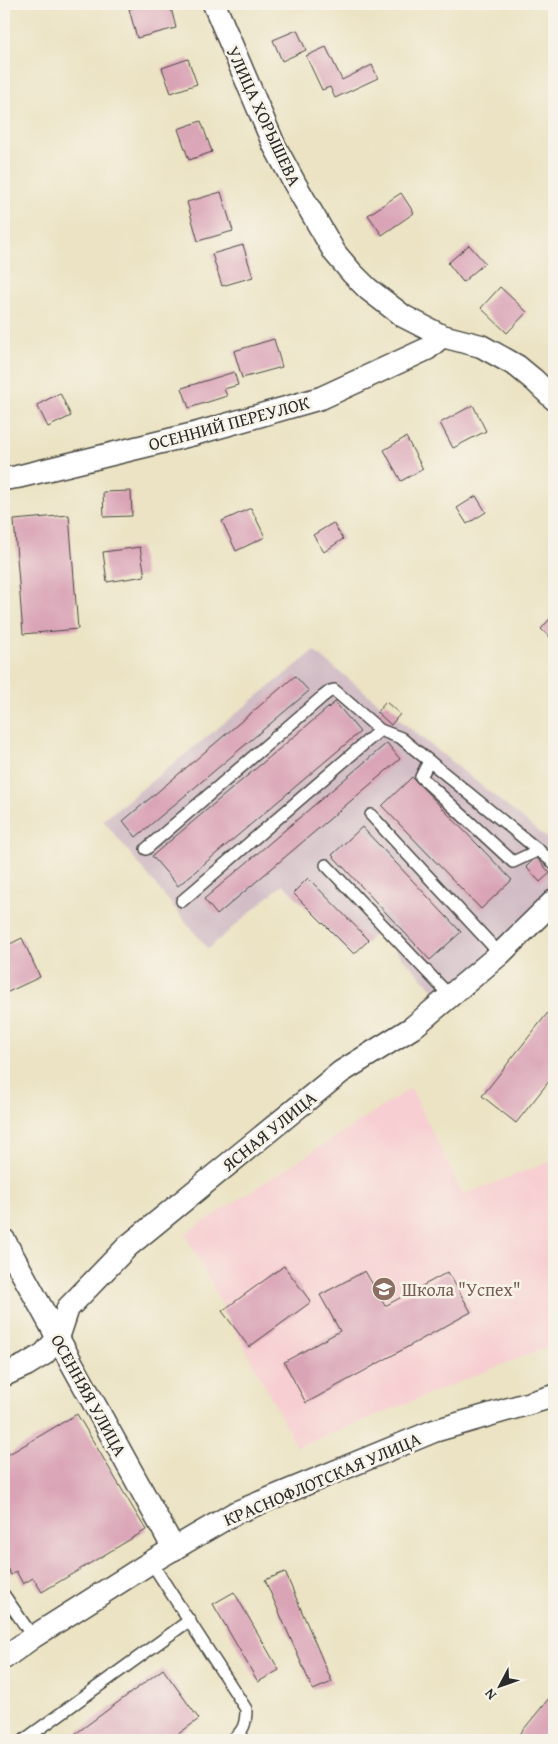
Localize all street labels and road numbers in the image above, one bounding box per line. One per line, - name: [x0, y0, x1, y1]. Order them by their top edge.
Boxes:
- street label: УЛИЦА ХОРЫШЕВА: [220, 41, 308, 191]
- street label: ОСЕННИЙ ПЕРЕУЛОК: [145, 389, 313, 457]
- street label: ЯСНАЯ УЛИЦА: [215, 1084, 322, 1178]
- street label: ОСЕННЯЯ УЛИЦА: [44, 1329, 134, 1461]
- street label: КРАСНОФЛОТСКАЯ УЛИЦА: [219, 1425, 425, 1533]

